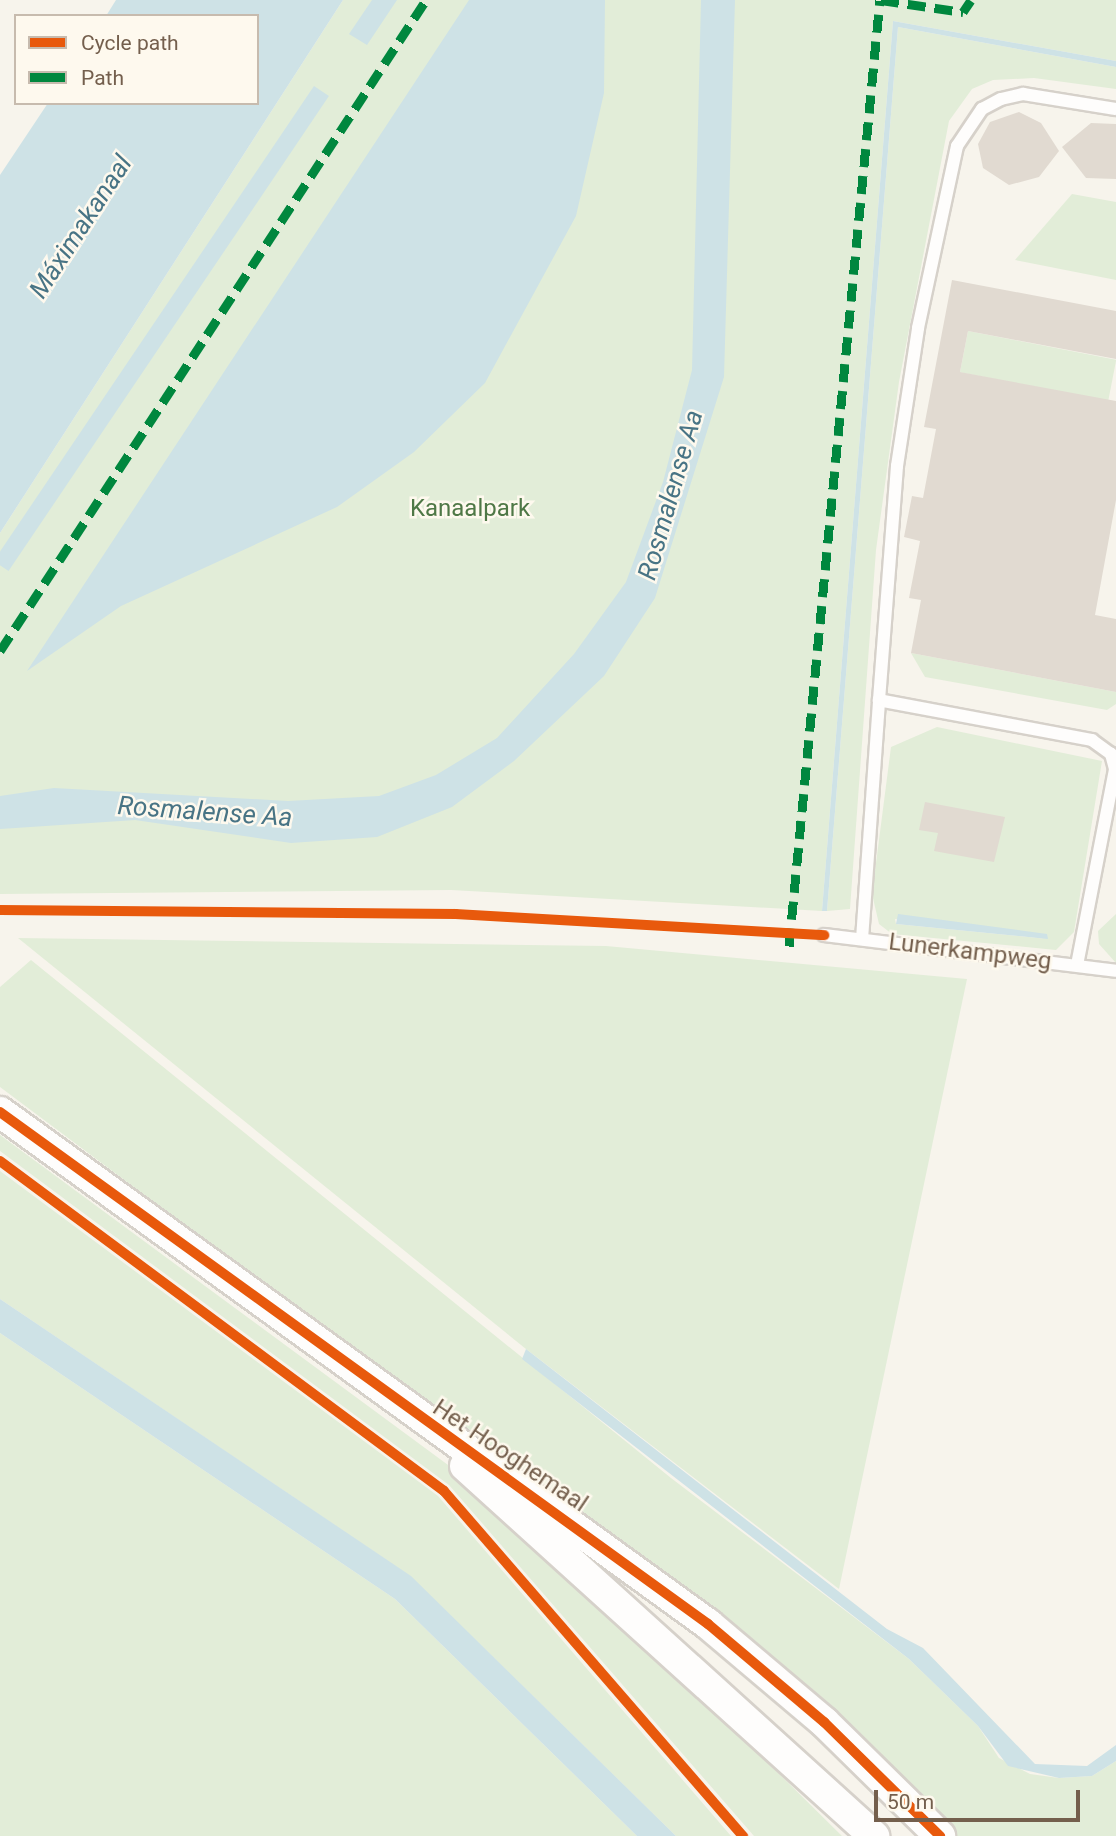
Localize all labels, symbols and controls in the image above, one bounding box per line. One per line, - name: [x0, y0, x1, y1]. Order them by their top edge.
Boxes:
- legend: [14, 14, 259, 105]
- text: Cycle path: [81, 31, 179, 55]
- text: Path: [81, 66, 124, 90]
- water label: Máximakanaal: [23, 150, 139, 304]
- water label: Rosmalense Aa: [632, 407, 710, 583]
- park label: Kanaalpark: [410, 495, 530, 523]
- water label: Rosmalense Aa: [117, 790, 293, 834]
- street label: Lunerkampweg: [887, 928, 1053, 976]
- street label: Het Hooghemaal: [427, 1394, 593, 1518]
- scale bar: [878, 1776, 1084, 1820]
- text: 50 m: [887, 1790, 934, 1814]

